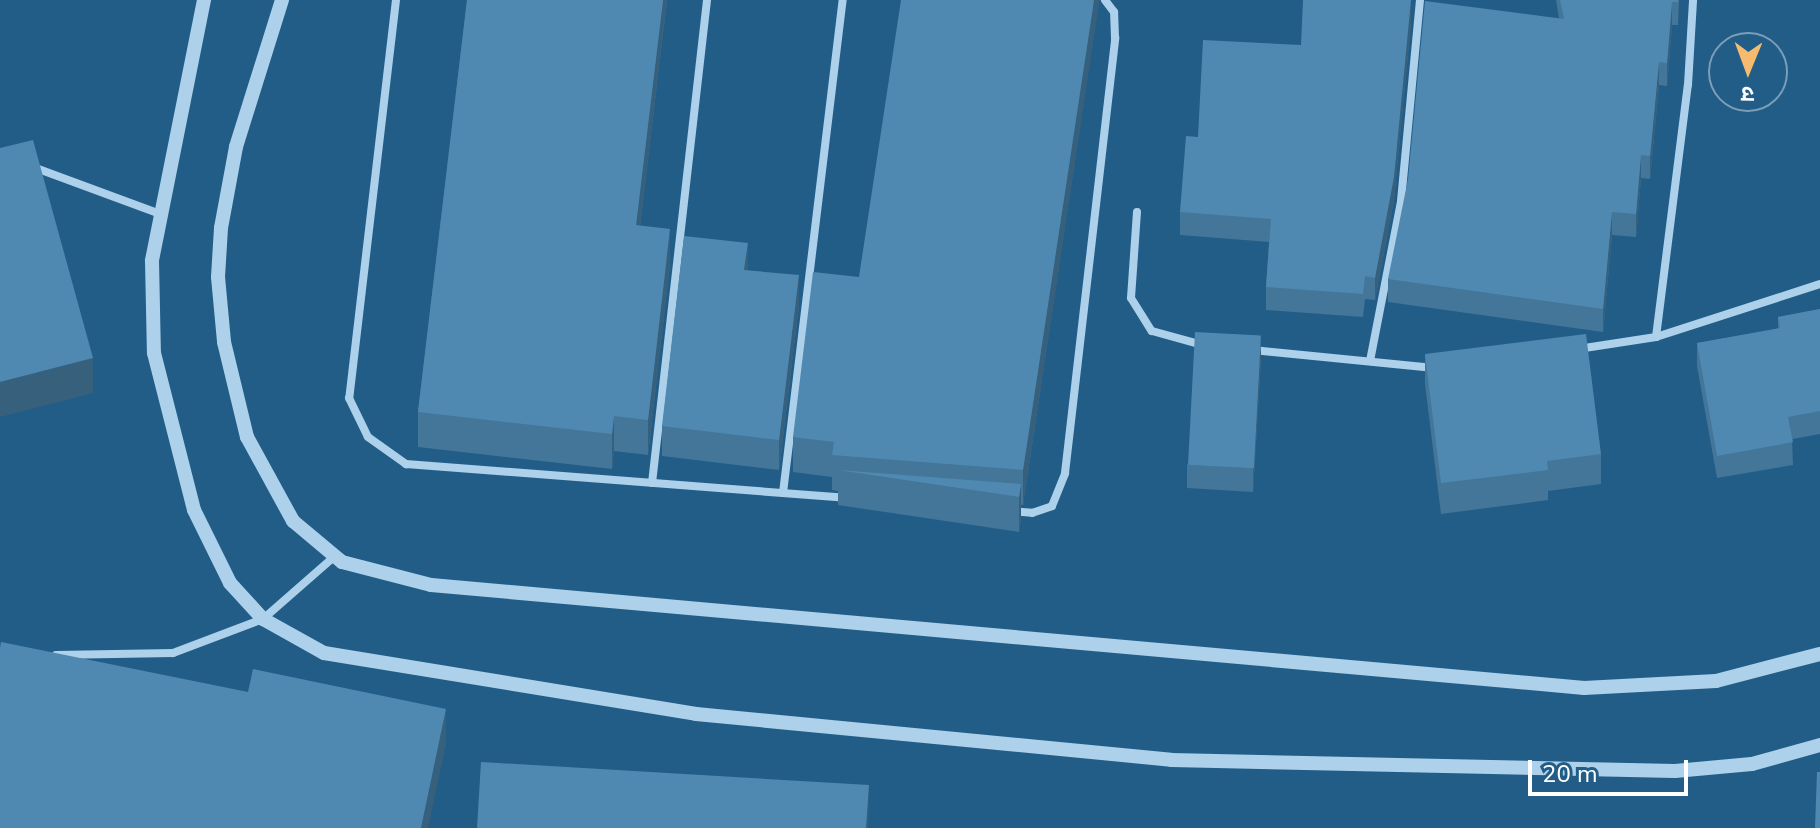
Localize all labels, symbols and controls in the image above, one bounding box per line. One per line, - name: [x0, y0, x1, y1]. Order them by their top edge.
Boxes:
- north arrow: [1708, 32, 1788, 112]
- text: उ: [1741, 79, 1754, 109]
- scale bar: [1532, 744, 1692, 794]
- text: 20 m: [1542, 758, 1598, 790]

